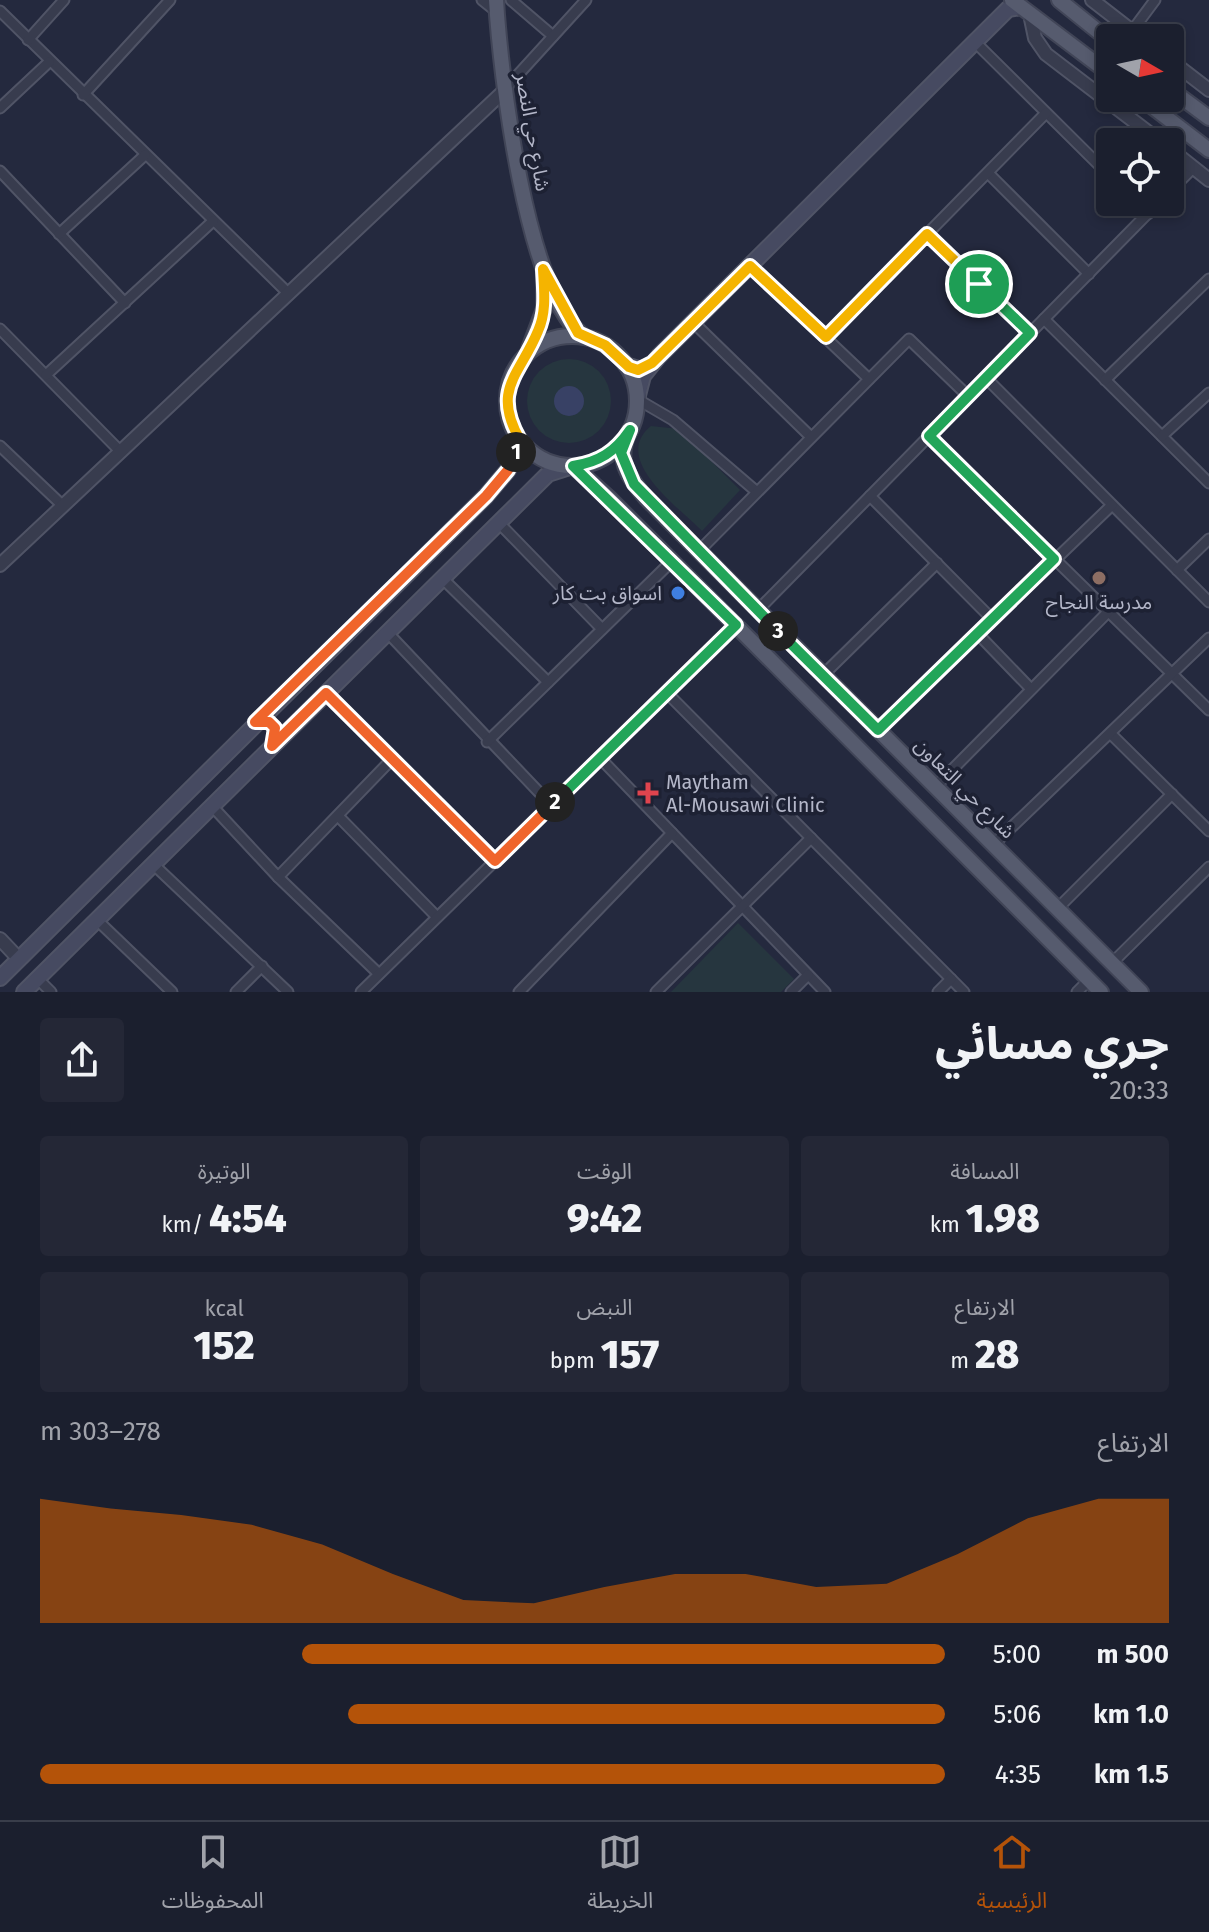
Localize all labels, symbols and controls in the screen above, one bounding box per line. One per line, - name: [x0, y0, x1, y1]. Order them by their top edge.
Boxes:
- north arrow: [1096, 24, 1184, 112]
- map controls: [1096, 24, 1184, 216]
- street label: شارع حي النصر: [507, 70, 555, 194]
- button: locate: [1096, 128, 1184, 216]
- pin: [945, 250, 1013, 318]
- icon: arrive: [957, 262, 1001, 306]
- pin: 1: [496, 432, 536, 472]
- text: 1: [511, 438, 521, 465]
- marker: مدرسة النجاح: [1090, 569, 1108, 587]
- place label: اسواق بت كار: [552, 581, 662, 605]
- marker: اسواق بت كار: [669, 584, 687, 602]
- place label: مدرسة النجاح: [1046, 590, 1152, 617]
- pin: 3: [758, 611, 798, 651]
- text: 3: [772, 617, 784, 644]
- street label: شارع حي التعاون: [907, 733, 1020, 846]
- place label: Maytham Al-Mousawi Clinic: [666, 770, 825, 817]
- pin: 2: [535, 782, 575, 822]
- marker: Maytham Al-Mousawi Clinic: [637, 782, 659, 804]
- text: 2: [549, 788, 561, 815]
- button: share: [40, 1018, 124, 1102]
- text: جري مسائي: [935, 1018, 1169, 1071]
- text: 20:33: [1109, 1075, 1169, 1106]
- text: الوتيرة: [198, 1158, 251, 1185]
- text: الوقت: [577, 1158, 632, 1185]
- text: المسافة: [950, 1158, 1019, 1185]
- text: 4:54: [209, 1195, 287, 1243]
- text: 9:42: [567, 1195, 642, 1243]
- text: 1.98: [966, 1195, 1040, 1243]
- text: /km: [162, 1211, 209, 1238]
- text: km: [930, 1211, 966, 1238]
- text: النبض: [577, 1294, 632, 1321]
- text: الارتفاع: [955, 1294, 1015, 1321]
- text: kcal: [204, 1295, 244, 1322]
- text: 152: [194, 1322, 255, 1370]
- text: 157: [601, 1331, 659, 1379]
- text: 28: [975, 1331, 1019, 1379]
- text: bpm: [550, 1347, 601, 1374]
- text: m: [950, 1347, 975, 1374]
- text: 278–303 m: [40, 1416, 161, 1447]
- text: الارتفاع: [1098, 1428, 1169, 1459]
- text: 5:00: [993, 1639, 1041, 1670]
- text: 500 m: [1096, 1639, 1169, 1670]
- text: 5:06: [993, 1699, 1041, 1730]
- text: 1.0 km: [1093, 1699, 1169, 1730]
- text: 4:35: [995, 1759, 1041, 1790]
- text: 1.5 km: [1094, 1759, 1169, 1790]
- tab: المحفوظات: [162, 1830, 264, 1924]
- tab: الخريطة: [587, 1830, 653, 1924]
- tab: الرئيسية: [977, 1830, 1047, 1924]

